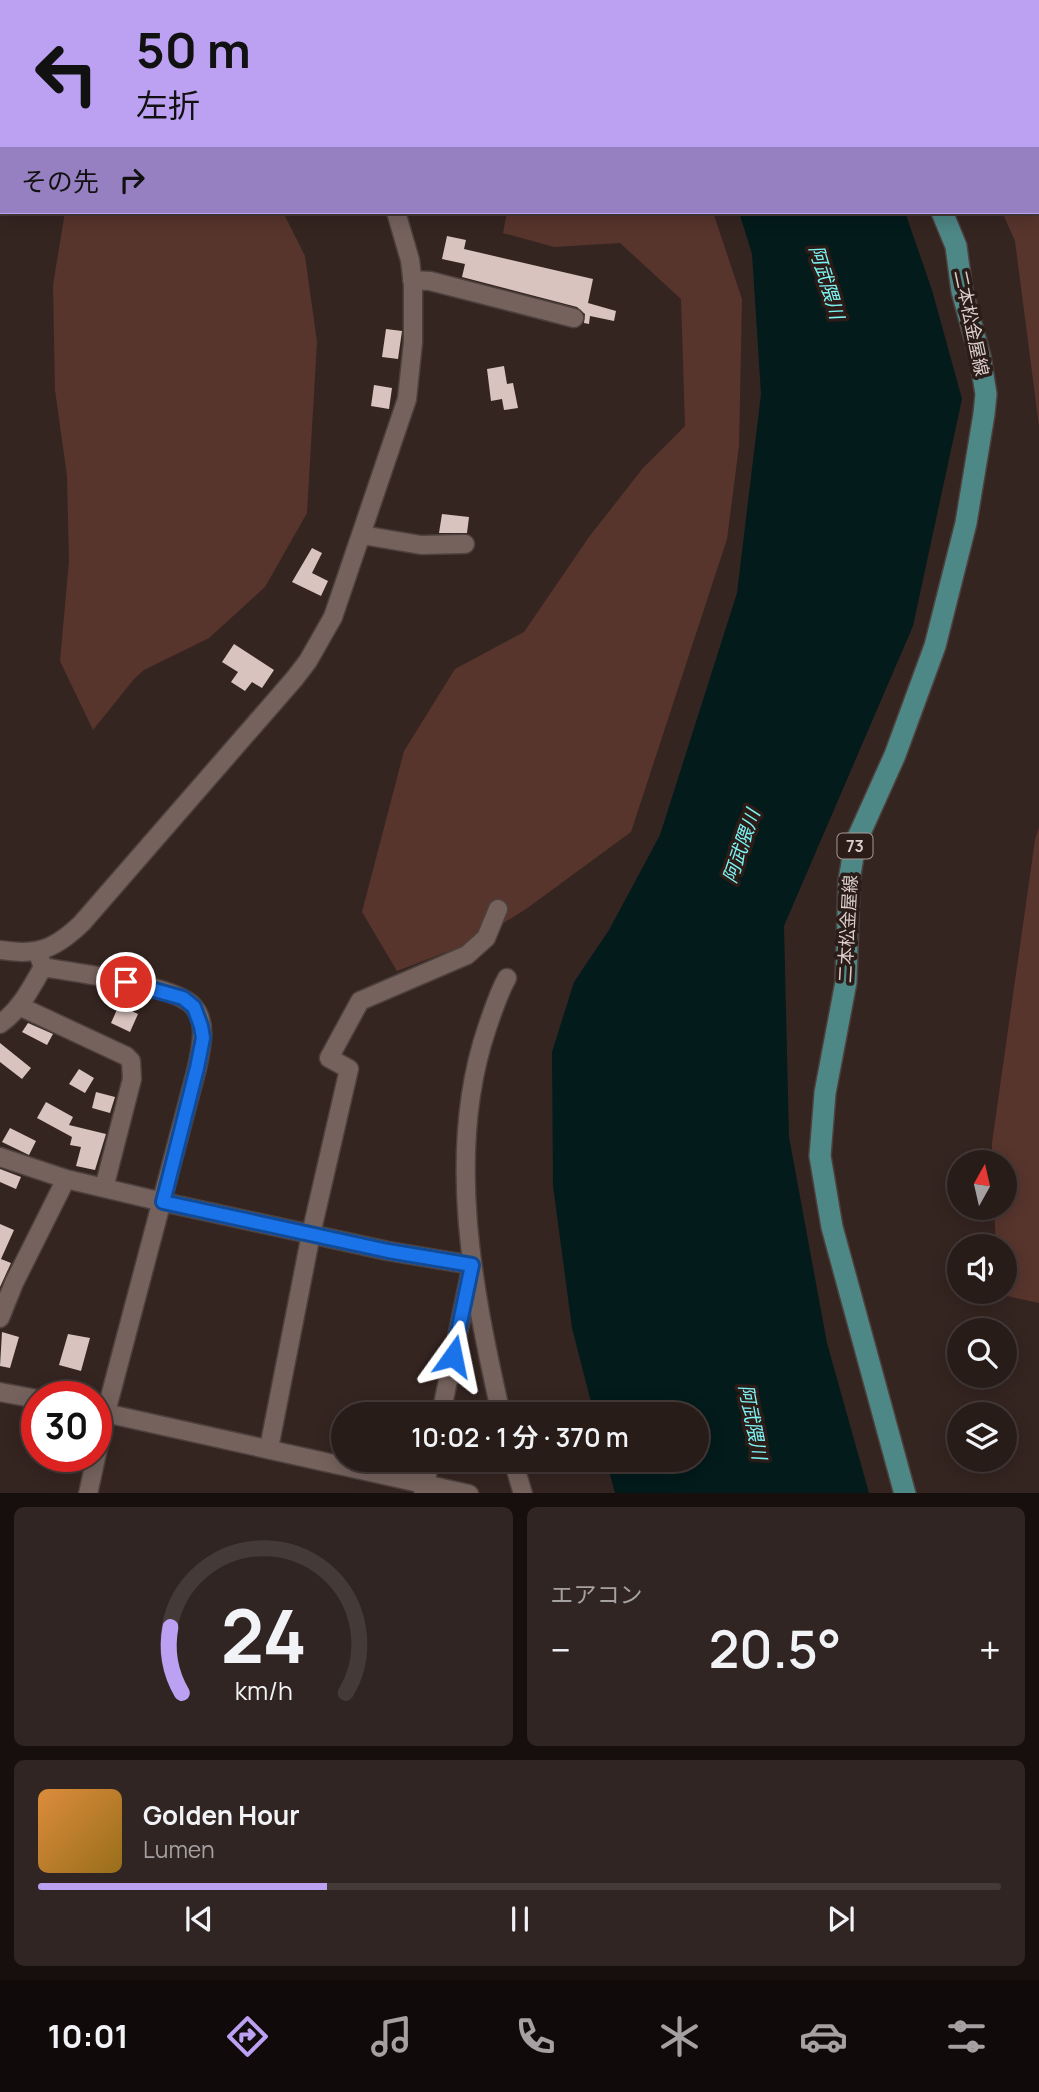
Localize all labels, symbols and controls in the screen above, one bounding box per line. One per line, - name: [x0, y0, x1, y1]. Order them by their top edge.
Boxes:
- text: 50 m: [136, 16, 251, 83]
- icon: left: [21, 28, 112, 119]
- text: 左折: [136, 83, 200, 127]
- icon: right: [113, 161, 151, 199]
- text: その先: [21, 163, 99, 199]
- water label: 阿武隈川: [803, 242, 851, 324]
- street label: 二本松金屋線: [949, 267, 995, 378]
- water label: 阿武隈川: [716, 804, 766, 886]
- road number: 73: [838, 834, 872, 859]
- street label: 二本松金屋線: [832, 874, 862, 984]
- pin: [96, 952, 156, 1012]
- icon: arrive: [107, 963, 145, 1001]
- north arrow: [947, 1150, 1017, 1220]
- map controls: [947, 1150, 1017, 1472]
- button: sound: [947, 1234, 1017, 1304]
- button: search: [947, 1318, 1017, 1388]
- position arrow: [416, 1319, 490, 1393]
- speed limit sign: 30: [21, 1381, 112, 1472]
- water label: 阿武隈川: [733, 1382, 773, 1464]
- button: layers: [947, 1402, 1017, 1472]
- text: 10:02 · 1 分 · 370 m: [411, 1419, 629, 1455]
- text: エアコン: [551, 1578, 643, 1610]
- text: 24: [220, 1585, 306, 1685]
- text: 20.5°: [709, 1613, 841, 1684]
- text: −: [551, 1623, 571, 1675]
- text: +: [979, 1623, 1001, 1675]
- text: km/h: [234, 1672, 292, 1707]
- text: Golden Hour: [143, 1797, 300, 1833]
- text: Lumen: [143, 1833, 215, 1865]
- icon: previous: [180, 1900, 218, 1938]
- icon: pause: [501, 1900, 539, 1938]
- icon: next: [822, 1900, 860, 1938]
- icon: directions: [223, 2012, 272, 2061]
- icon: music: [367, 2012, 416, 2061]
- icon: phone: [511, 2012, 560, 2061]
- icon: climate: [655, 2012, 704, 2061]
- icon: car: [799, 2012, 848, 2061]
- icon: filters: [942, 2012, 991, 2061]
- text: 10:01: [47, 2014, 129, 2058]

